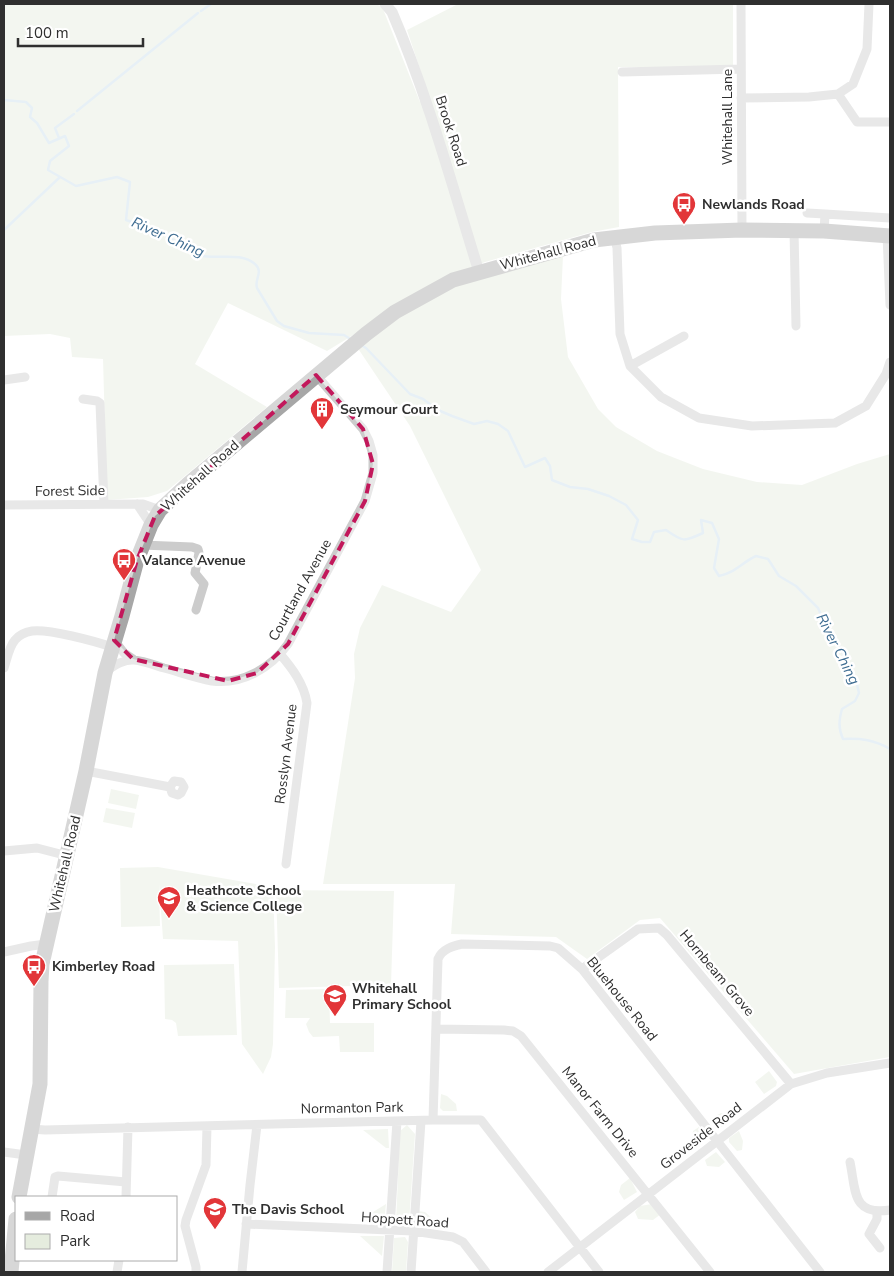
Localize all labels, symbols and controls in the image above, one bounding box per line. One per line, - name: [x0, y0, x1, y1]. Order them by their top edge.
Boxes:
- scale bar: [18, 15, 142, 47]
- text: 100 m: [25, 23, 69, 43]
- street label: Whitehall Lane: [718, 69, 737, 165]
- street label: Brook Road: [431, 93, 471, 169]
- bus stop icon: Newlands Road: [671, 191, 697, 225]
- place label: Newlands Road: [702, 195, 805, 214]
- water label: River Ching: [128, 212, 208, 262]
- street label: Whitehall Road: [498, 231, 598, 275]
- building icon: Seymour Court: [309, 396, 335, 430]
- place label: Seymour Court: [340, 400, 438, 419]
- street label: Whitehall Road: [157, 436, 243, 516]
- street label: Forest Side: [35, 481, 105, 501]
- street label: Courtland Avenue: [264, 536, 336, 644]
- bus stop icon: Valance Avenue: [111, 547, 137, 581]
- place label: Valance Avenue: [141, 551, 246, 570]
- water label: River Ching: [811, 610, 865, 688]
- street label: Rosslyn Avenue: [270, 703, 302, 805]
- street label: Whitehall Road: [45, 814, 85, 914]
- place label: Heathcote School & Science College: [186, 881, 303, 916]
- school or university icon: Heathcote School & Science College: [156, 885, 182, 919]
- street label: Hornbeam Grove: [675, 926, 759, 1020]
- bus stop icon: Kimberley Road: [21, 953, 47, 987]
- street label: Bluehouse Road: [582, 953, 662, 1045]
- place label: Kimberley Road: [52, 957, 155, 976]
- place label: Whitehall Primary School: [352, 979, 452, 1014]
- school or university icon: Whitehall Primary School: [322, 983, 348, 1017]
- street label: Manor Farm Drive: [557, 1062, 643, 1162]
- street label: Normanton Park: [301, 1098, 404, 1118]
- street label: Groveside Road: [656, 1098, 746, 1174]
- legend: [15, 1196, 178, 1261]
- school or university icon: The Davis School: [202, 1196, 228, 1230]
- place label: The Davis School: [232, 1200, 345, 1219]
- text: Road: [60, 1206, 95, 1226]
- street label: Hoppett Road: [360, 1207, 450, 1233]
- text: Park: [60, 1231, 90, 1251]

